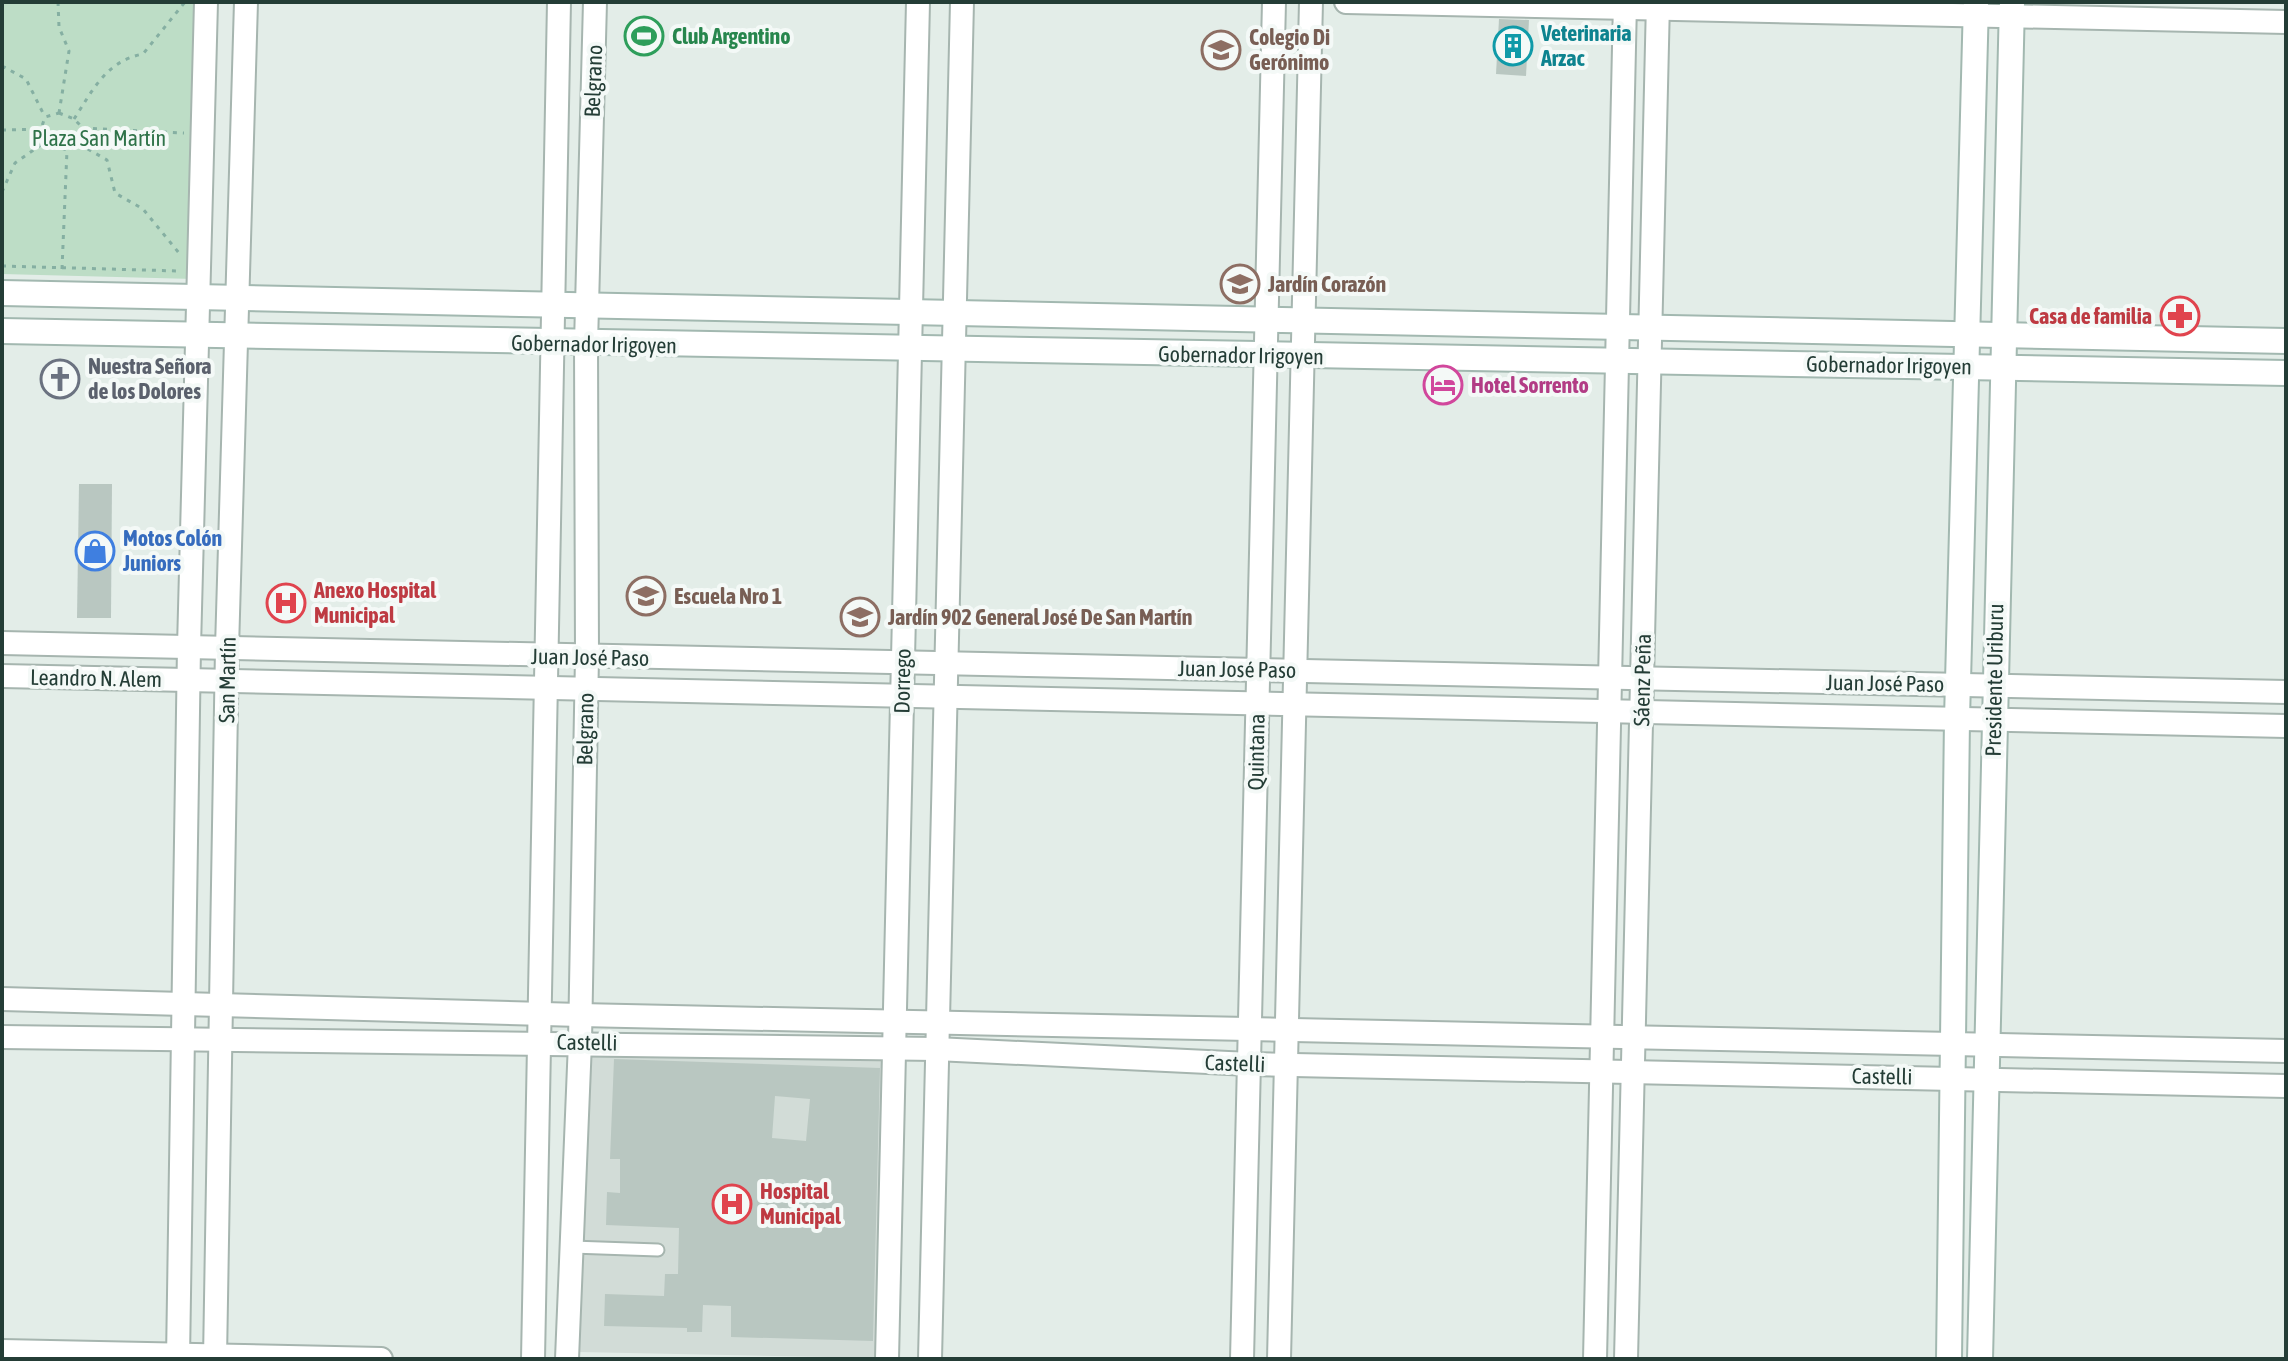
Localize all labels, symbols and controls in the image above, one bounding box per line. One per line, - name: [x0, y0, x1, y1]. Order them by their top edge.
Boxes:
- sports icon: Club Argentino: [623, 15, 665, 57]
- place label: Veterinaria Arzac: [1540, 20, 1631, 71]
- place label: Club Argentino: [672, 23, 791, 49]
- place label: Colegio Di Gerónimo: [1249, 24, 1330, 75]
- building icon: Veterinaria Arzac: [1492, 25, 1534, 67]
- school or university icon: Colegio Di Gerónimo: [1200, 29, 1242, 71]
- street label: Belgrano: [579, 44, 607, 118]
- park label: Plaza San Martín: [32, 125, 166, 151]
- school or university icon: Jardín Corazón: [1219, 263, 1261, 305]
- place label: Jardín Corazón: [1267, 271, 1386, 297]
- pharmacy icon: Casa de familia: [2159, 295, 2201, 337]
- place label: Casa de familia: [2029, 303, 2152, 329]
- street label: Gobernador Irigoyen: [511, 330, 677, 358]
- street label: Gobernador Irigoyen: [1158, 341, 1324, 369]
- street label: Gobernador Irigoyen: [1806, 351, 1972, 379]
- place label: Nuestra Señora de los Dolores: [88, 353, 212, 404]
- church icon: Nuestra Señora de los Dolores: [39, 358, 81, 400]
- hotel icon: Hotel Sorrento: [1422, 364, 1464, 406]
- place label: Hotel Sorrento: [1471, 372, 1589, 398]
- place label: Motos Colón Juniors: [122, 525, 222, 576]
- shop icon: Motos Colón Juniors: [74, 530, 116, 572]
- school or university icon: Escuela Nro 1: [625, 575, 667, 617]
- place label: Anexo Hospital Municipal: [313, 577, 437, 628]
- hospital icon: Anexo Hospital Municipal: [265, 582, 307, 624]
- place label: Escuela Nro 1: [674, 583, 782, 609]
- school or university icon: Jardín 902 General José De San Martín: [839, 596, 881, 638]
- street label: Presidente Uriburu: [1980, 603, 2008, 757]
- place label: Jardín 902 General José De San Martín: [887, 604, 1192, 630]
- street label: Sáenz Peña: [1628, 634, 1656, 726]
- street label: San Martín: [213, 637, 241, 723]
- street label: Juan José Paso: [531, 643, 649, 671]
- street label: Dorrego: [888, 648, 916, 714]
- street label: Juan José Paso: [1178, 655, 1296, 683]
- street label: Leandro N. Alem: [30, 664, 162, 692]
- street label: Juan José Paso: [1826, 669, 1944, 697]
- street label: Belgrano: [571, 692, 599, 766]
- street label: Quintana: [1242, 713, 1270, 791]
- street label: Castelli: [556, 1028, 618, 1056]
- street label: Castelli: [1204, 1049, 1266, 1077]
- street label: Castelli: [1851, 1062, 1913, 1090]
- place label: Hospital Municipal: [760, 1178, 842, 1229]
- hospital icon: Hospital Municipal: [711, 1183, 753, 1225]

